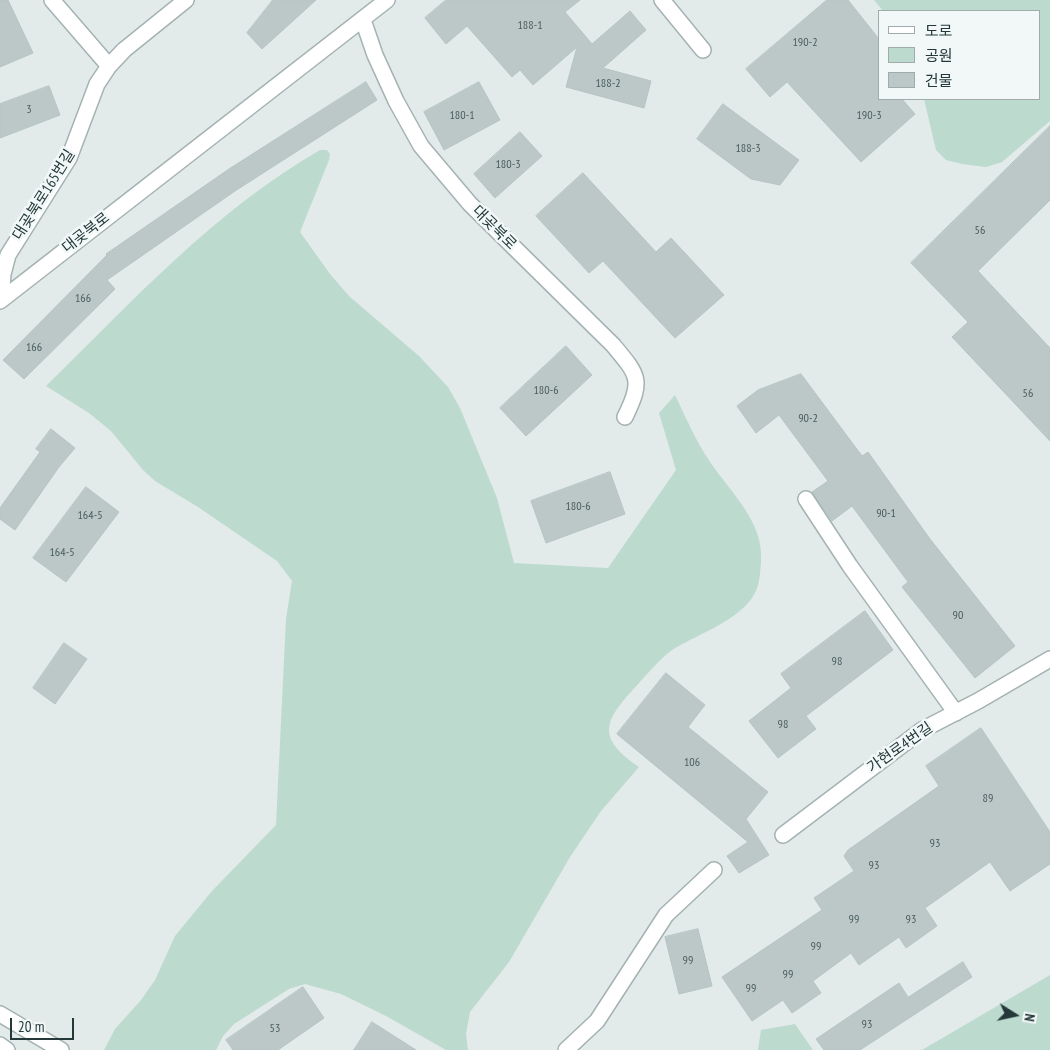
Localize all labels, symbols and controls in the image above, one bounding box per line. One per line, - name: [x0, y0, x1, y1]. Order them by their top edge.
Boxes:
- legend: [878, 10, 1040, 100]
- house number: 188-1: [517, 19, 543, 33]
- text: 도로: [925, 21, 953, 40]
- house number: 190-2: [792, 36, 818, 50]
- text: 공원: [925, 46, 953, 65]
- text: 건물: [925, 71, 953, 90]
- house number: 188-2: [595, 77, 621, 91]
- house number: 3: [26, 103, 32, 117]
- house number: 180-1: [449, 109, 475, 123]
- house number: 190-3: [856, 109, 882, 123]
- house number: 188-3: [735, 142, 761, 156]
- street label: 대곶북로165번길: [9, 147, 79, 243]
- house number: 180-3: [495, 158, 521, 172]
- street label: 대곶북로: [468, 202, 520, 254]
- street label: 대곶북로: [59, 209, 113, 257]
- house number: 56: [975, 224, 985, 238]
- house number: 166: [75, 292, 91, 306]
- house number: 166: [26, 341, 42, 355]
- house number: 180-6: [533, 384, 559, 398]
- house number: 56: [1023, 387, 1033, 401]
- house number: 90-2: [798, 412, 818, 426]
- house number: 180-6: [565, 500, 591, 514]
- house number: 90-1: [876, 507, 896, 521]
- house number: 164-5: [77, 509, 103, 523]
- house number: 164-5: [49, 546, 75, 560]
- house number: 90: [953, 609, 963, 623]
- house number: 98: [832, 655, 842, 669]
- house number: 98: [778, 718, 788, 732]
- street label: 가현로4번길: [864, 719, 936, 777]
- house number: 106: [684, 756, 700, 770]
- house number: 89: [983, 792, 993, 806]
- house number: 93: [930, 837, 940, 851]
- house number: 93: [869, 859, 879, 873]
- house number: 99: [849, 913, 859, 927]
- house number: 93: [906, 913, 916, 927]
- house number: 99: [811, 940, 821, 954]
- house number: 99: [683, 954, 693, 968]
- house number: 99: [783, 968, 793, 982]
- house number: 99: [746, 982, 756, 996]
- north arrow: [990, 990, 1040, 1040]
- scale bar: [12, 1008, 76, 1040]
- text: N: [1020, 1012, 1039, 1023]
- text: 20 m: [18, 1017, 44, 1036]
- house number: 93: [862, 1018, 872, 1032]
- house number: 53: [270, 1022, 280, 1036]

